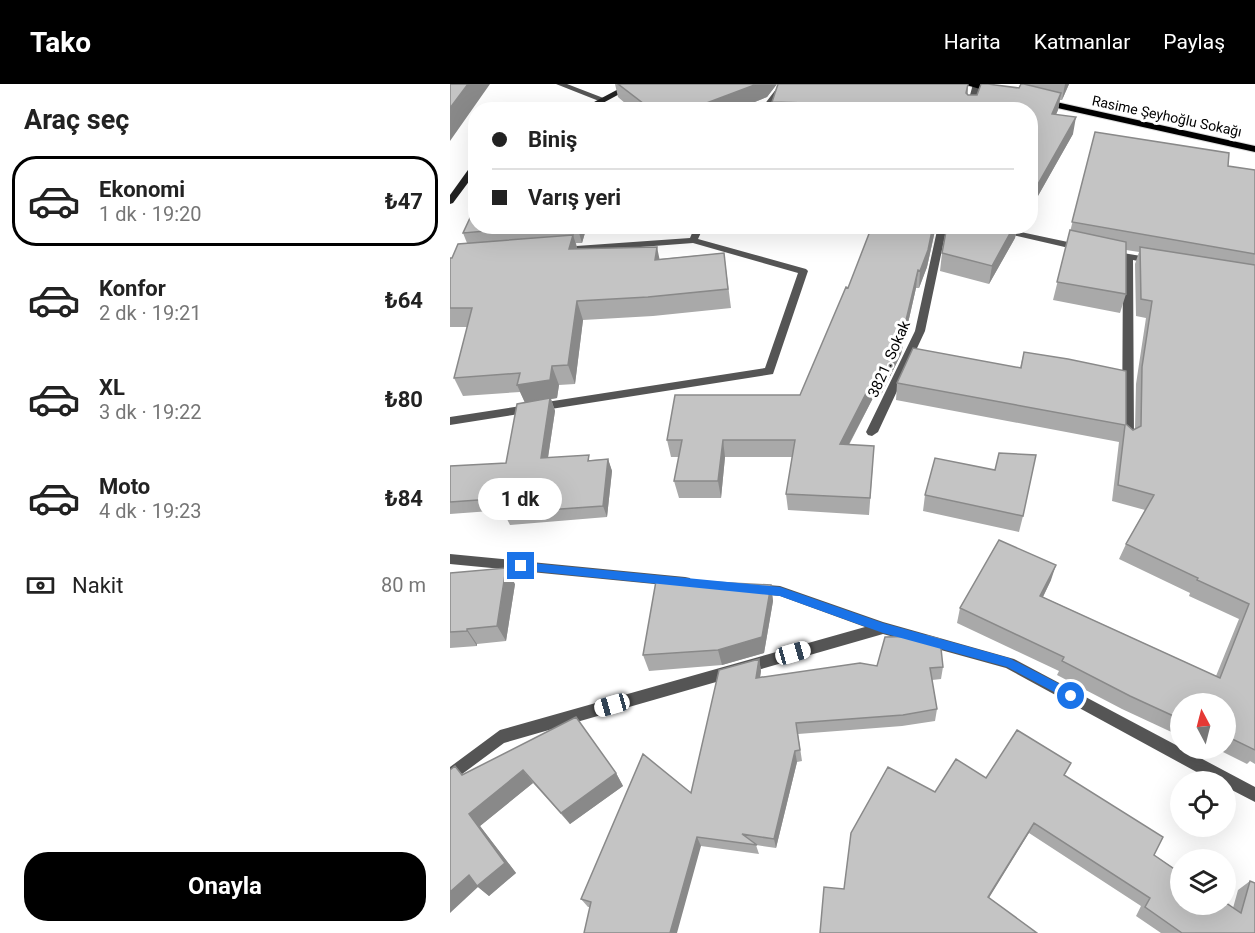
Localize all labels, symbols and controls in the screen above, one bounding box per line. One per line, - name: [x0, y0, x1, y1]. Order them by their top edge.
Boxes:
- text: Tako: [30, 26, 91, 59]
- text: Harita: [944, 30, 1001, 54]
- text: Katmanlar: [1034, 30, 1130, 54]
- text: Paylaş: [1163, 30, 1225, 54]
- street label: Rasime Şeyhoğlu Sokağı: [1091, 92, 1243, 140]
- text: Araç seç: [24, 104, 129, 136]
- text: Biniş: [528, 127, 577, 152]
- icon: car: [27, 174, 81, 228]
- text: Ekonomi: [99, 177, 185, 202]
- text: Varış yeri: [528, 185, 621, 210]
- text: ₺47: [385, 189, 423, 214]
- text: 1 dk · 19:20: [99, 202, 202, 226]
- icon: car: [27, 273, 81, 327]
- text: Konfor: [99, 276, 166, 301]
- text: ₺64: [385, 288, 423, 313]
- text: 2 dk · 19:21: [99, 301, 202, 325]
- street label: 3821. Sokak: [864, 317, 914, 400]
- icon: car: [27, 372, 81, 426]
- text: XL: [99, 375, 125, 400]
- text: ₺80: [385, 387, 423, 412]
- text: 3 dk · 19:22: [99, 400, 202, 424]
- icon: car: [27, 471, 81, 525]
- text: Moto: [99, 474, 150, 499]
- callout: 1 dk: [479, 479, 563, 521]
- text: ₺84: [385, 486, 423, 511]
- text: 1 dk: [501, 487, 539, 511]
- text: 4 dk · 19:23: [99, 499, 202, 523]
- route end: [507, 552, 534, 579]
- icon: cash: [24, 569, 57, 602]
- text: Nakit: [72, 573, 123, 598]
- text: 80 m: [381, 573, 426, 597]
- car: [773, 639, 813, 667]
- route start: [1057, 682, 1084, 709]
- car: [592, 691, 632, 719]
- north arrow: [1170, 693, 1236, 759]
- map controls: [1170, 693, 1236, 915]
- button: locate: [1170, 771, 1236, 837]
- button: layers: [1170, 849, 1236, 915]
- button: Onayla: [24, 852, 426, 921]

